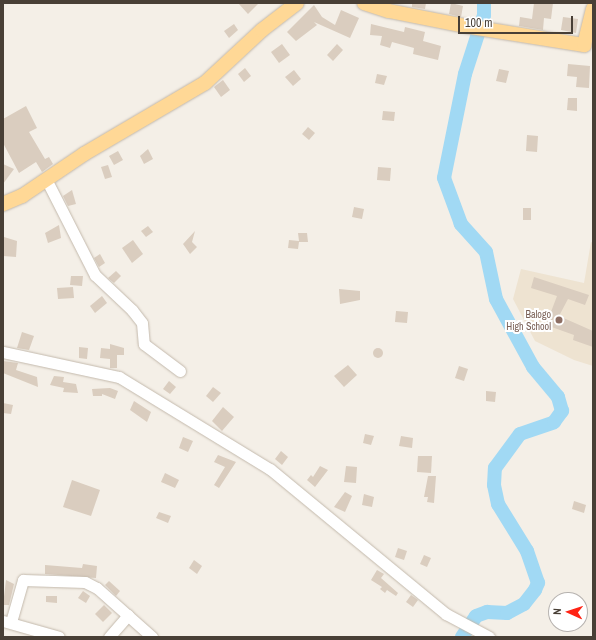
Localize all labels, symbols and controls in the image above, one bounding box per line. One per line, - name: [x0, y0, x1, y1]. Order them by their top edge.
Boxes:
- scale bar: [460, 8, 575, 34]
- text: 100 m: [465, 15, 492, 31]
- place label: Balogo High School: [506, 308, 551, 332]
- marker: Balogo High School: [554, 315, 564, 325]
- north arrow: [548, 592, 588, 632]
- text: N: [550, 608, 564, 615]

